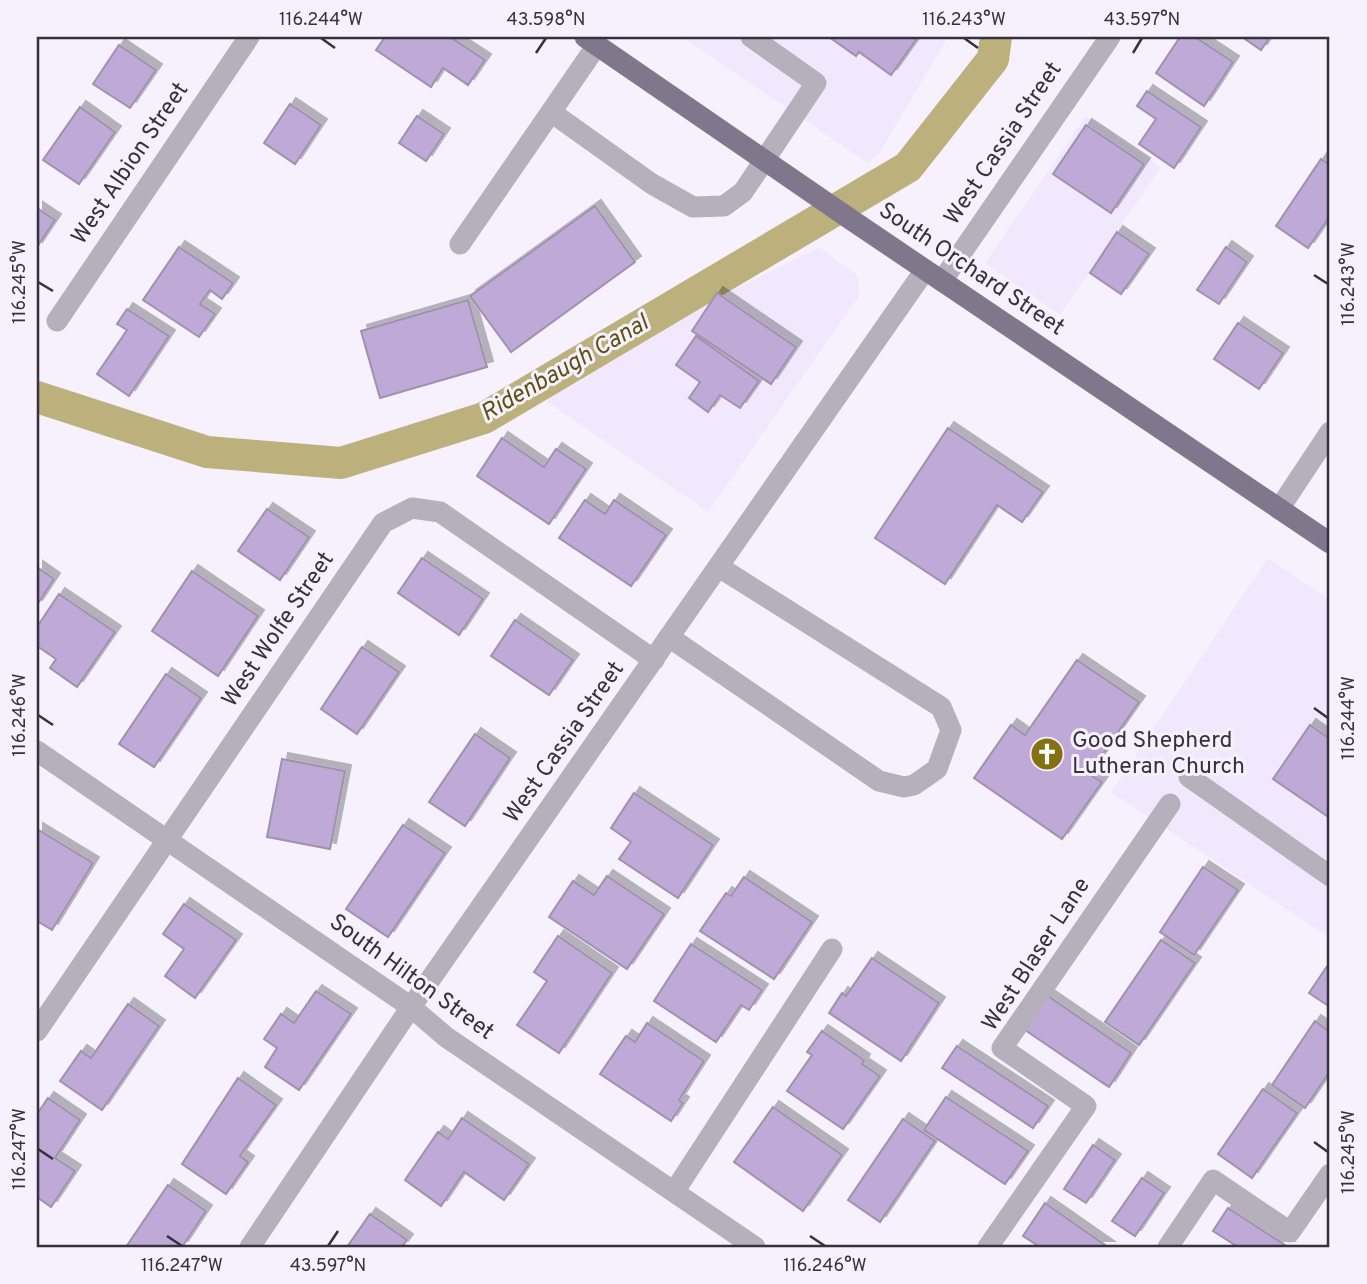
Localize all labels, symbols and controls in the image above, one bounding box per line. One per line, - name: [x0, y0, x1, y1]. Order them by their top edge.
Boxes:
- text: 116.244°W: [279, 9, 363, 32]
- text: 43.598°N: [507, 9, 585, 32]
- text: 116.243°W: [922, 9, 1006, 32]
- text: 43.597°N: [1104, 9, 1180, 32]
- street label: West Cassia Street: [939, 57, 1069, 231]
- street label: West Albion Street: [66, 77, 196, 251]
- street label: South Orchard Street: [873, 197, 1069, 343]
- text: 116.245°W: [9, 240, 32, 324]
- text: 116.243°W: [1338, 242, 1361, 326]
- water label: Ridenbaugh Canal: [476, 308, 656, 429]
- street label: West Wolfe Street: [216, 547, 342, 713]
- street label: West Cassia Street: [498, 656, 632, 830]
- text: 116.246°W: [9, 673, 32, 757]
- text: 116.244°W: [1338, 676, 1361, 760]
- place label: Good Shepherd Lutheran Church: [1072, 727, 1245, 782]
- church icon: Good Shepherd Lutheran Church: [1028, 735, 1066, 773]
- street label: West Blaser Lane: [977, 873, 1097, 1037]
- street label: South Hilton Street: [323, 909, 499, 1047]
- text: 116.247°W: [9, 1108, 32, 1190]
- text: 116.245°W: [1338, 1110, 1361, 1194]
- text: 116.247°W: [141, 1255, 223, 1278]
- text: 43.597°N: [290, 1255, 366, 1278]
- text: 116.246°W: [783, 1255, 867, 1278]

